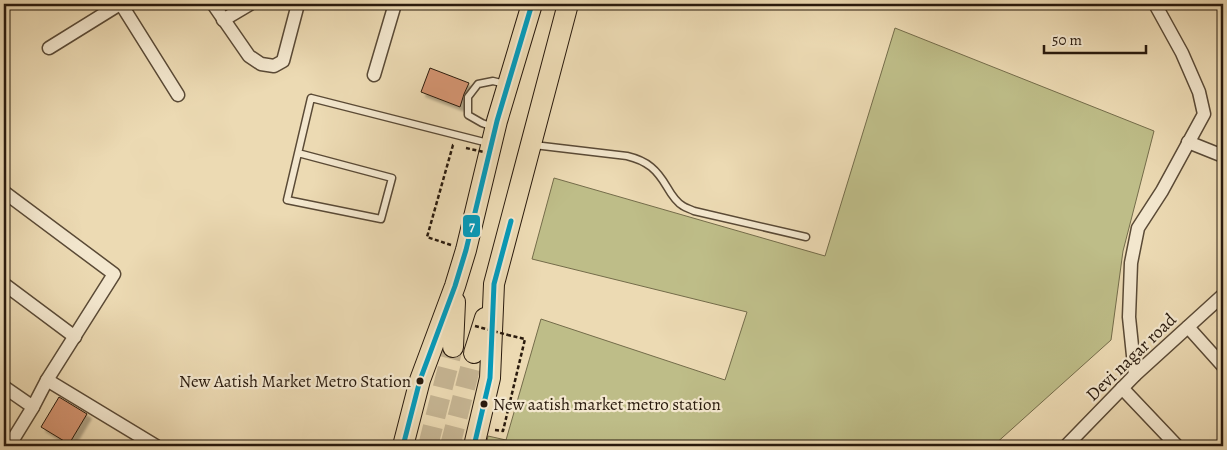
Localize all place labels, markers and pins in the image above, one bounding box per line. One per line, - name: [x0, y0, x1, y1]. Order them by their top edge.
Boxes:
- place label: New Aatish Market Metro Station: [179, 370, 411, 393]
- marker: New Aatish Market Metro Station: [415, 376, 425, 386]
- place label: New aatish market metro station: [493, 393, 721, 416]
- marker: New aatish market metro station: [479, 399, 489, 409]

